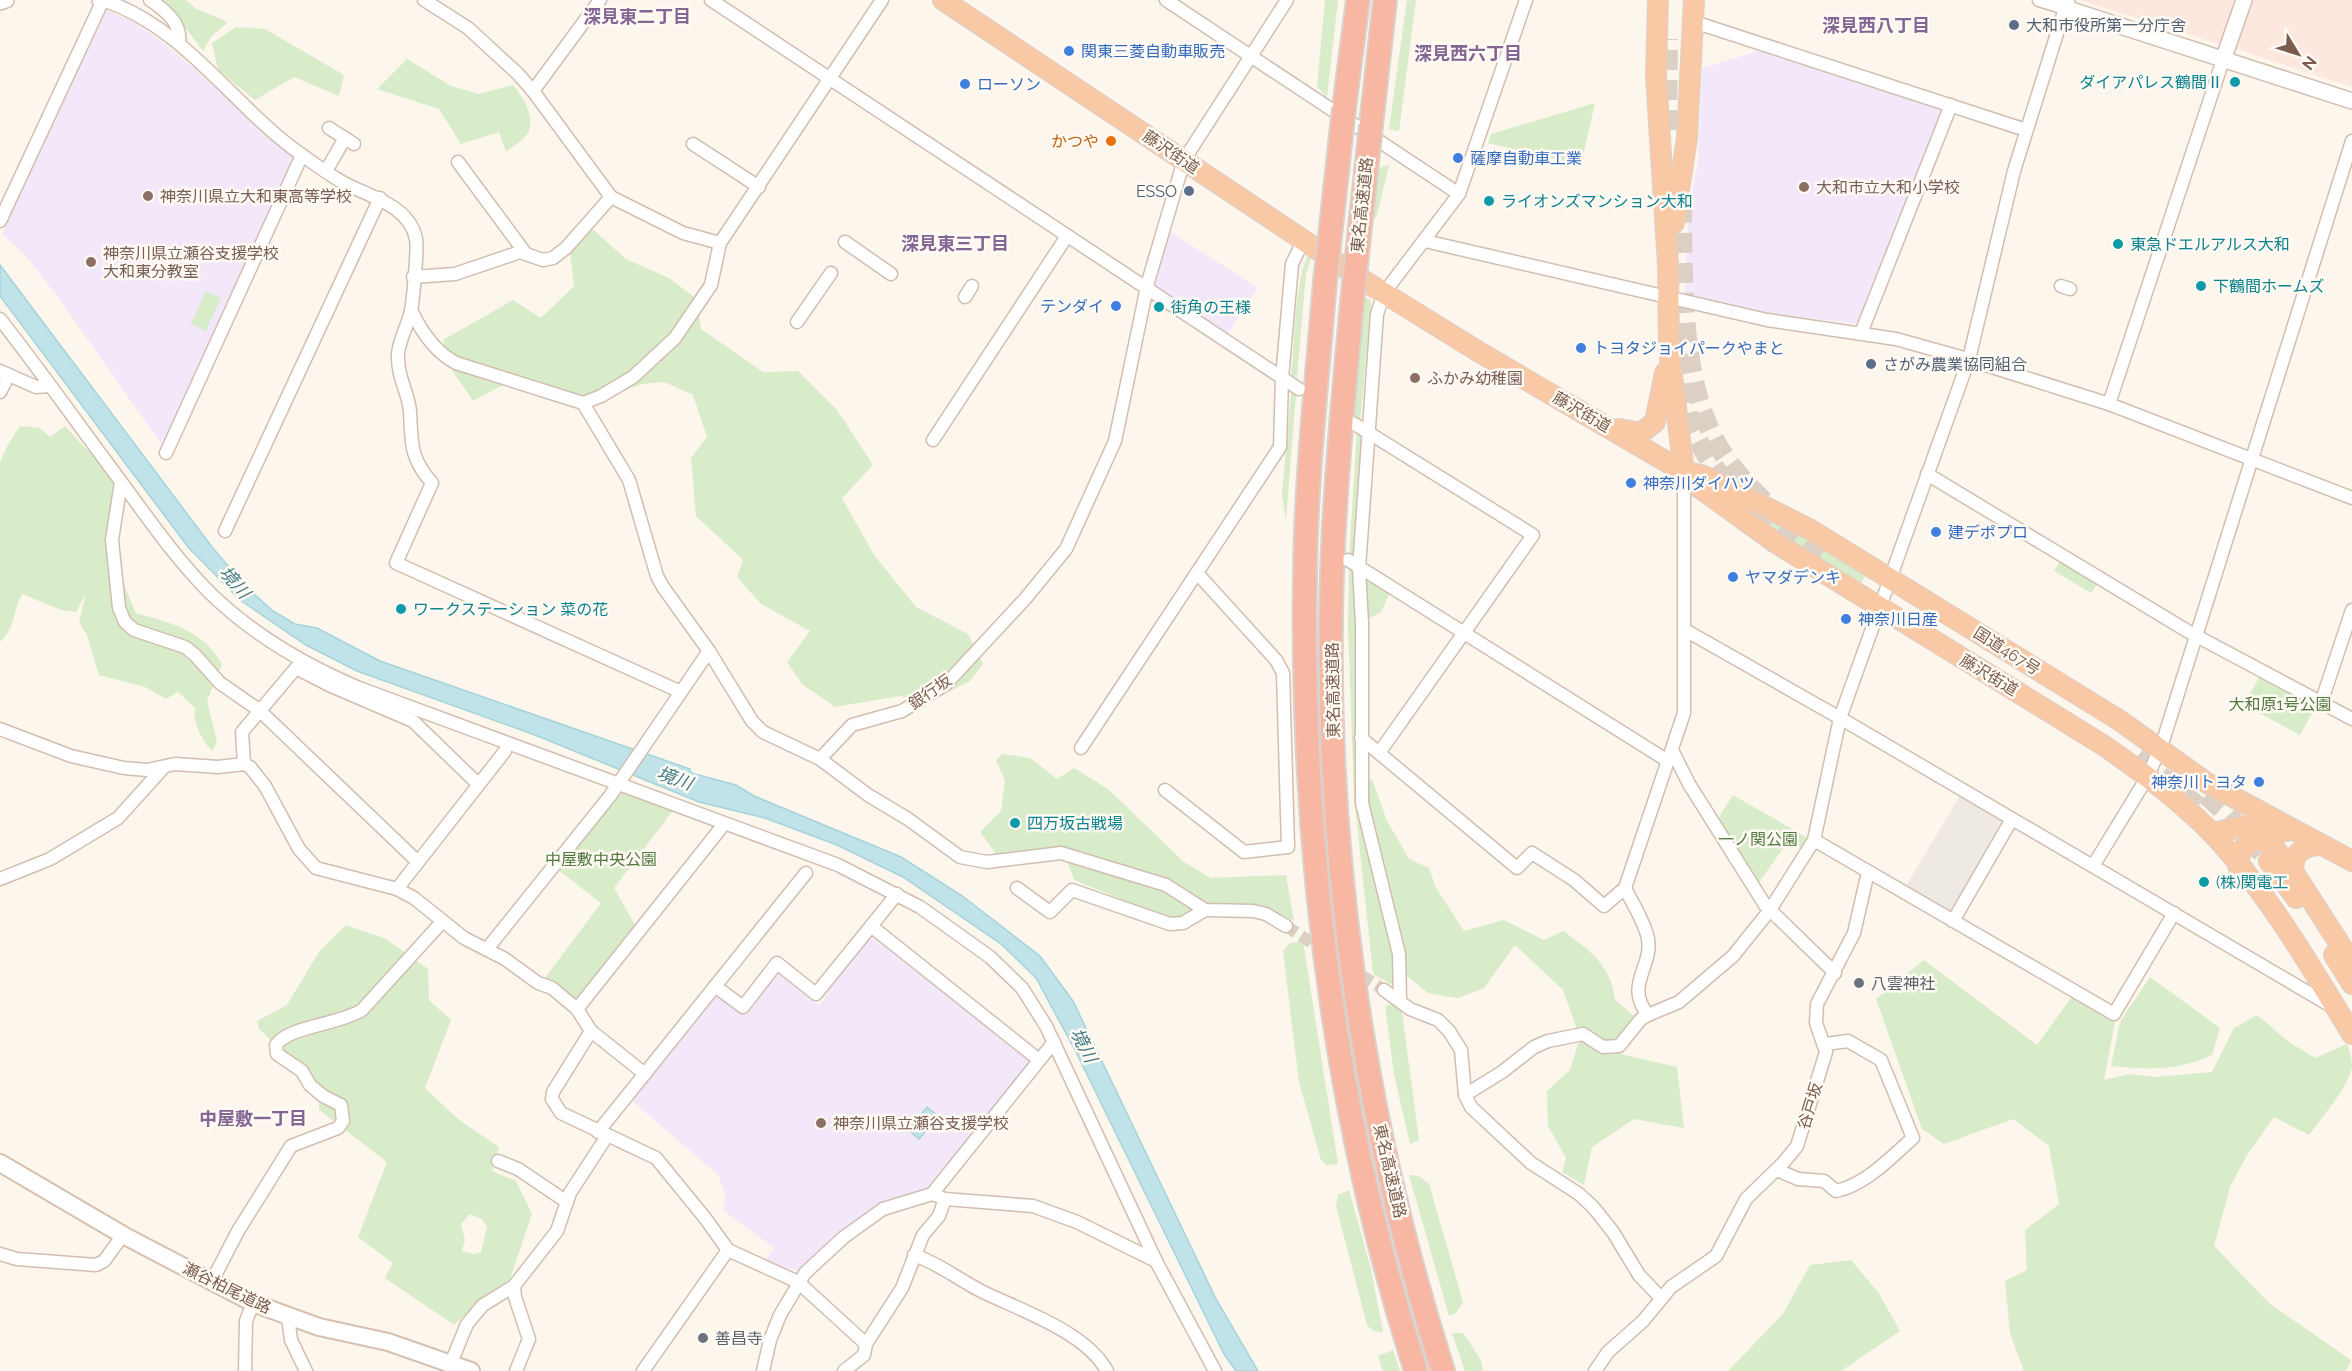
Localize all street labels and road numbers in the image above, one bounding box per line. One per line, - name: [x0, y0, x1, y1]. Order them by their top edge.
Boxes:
- street label: 藤沢街道: [1139, 126, 1203, 178]
- street label: 東名高速道路: [1348, 156, 1376, 254]
- street label: 藤沢街道: [1550, 388, 1614, 436]
- street label: 国道467号: [1970, 623, 2044, 679]
- street label: 東名高速道路: [1323, 642, 1343, 738]
- street label: 藤沢街道: [1957, 650, 2021, 700]
- street label: 銀行坂: [905, 670, 955, 714]
- street label: 谷戸坂: [1794, 1080, 1826, 1132]
- street label: 東名高速道路: [1370, 1122, 1410, 1220]
- street label: 瀬谷柏尾道路: [180, 1258, 274, 1318]

